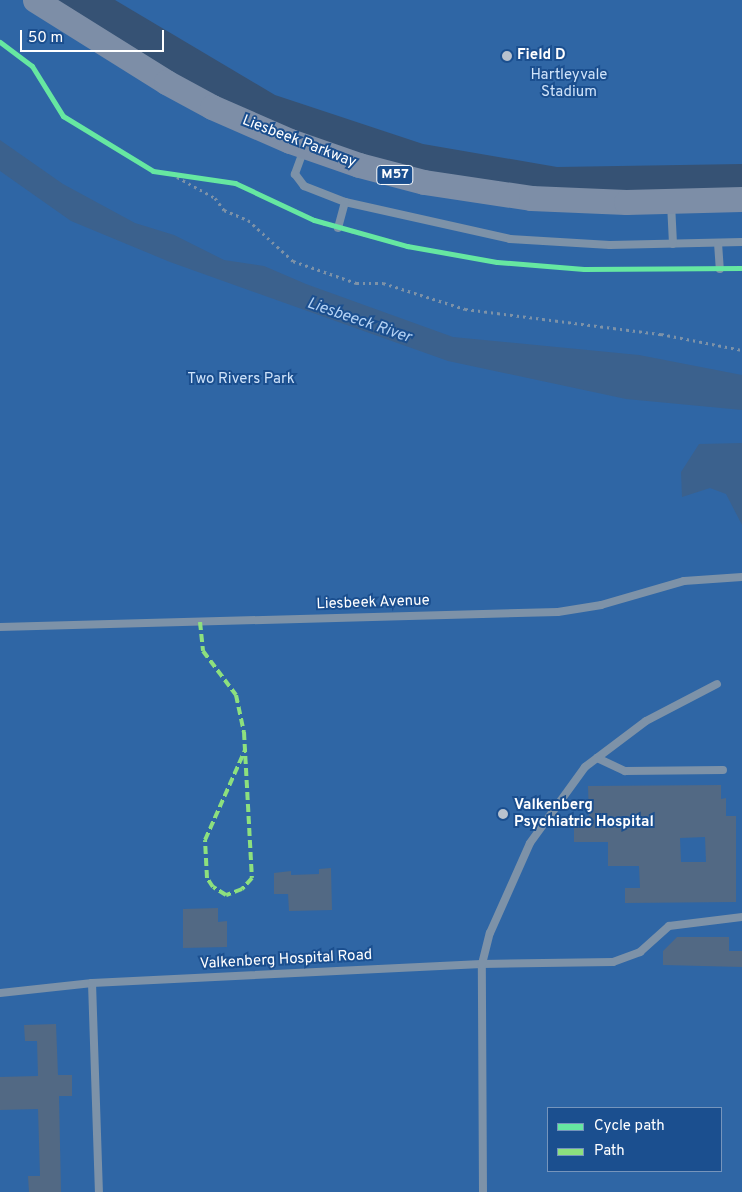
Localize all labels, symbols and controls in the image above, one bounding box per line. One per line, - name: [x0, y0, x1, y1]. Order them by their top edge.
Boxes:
- scale bar: [22, 20, 166, 52]
- text: 50 m: [28, 29, 63, 48]
- place label: Field D: [517, 47, 566, 65]
- marker: Field D: [501, 50, 513, 62]
- park label: Hartleyvale Stadium: [531, 66, 607, 101]
- street label: Liesbeek Parkway: [239, 112, 359, 172]
- road number: M57: [376, 164, 414, 186]
- water label: Liesbeeck River: [304, 294, 414, 348]
- park label: Two Rivers Park: [187, 371, 295, 389]
- street label: Liesbeek Avenue: [316, 592, 430, 614]
- place label: Valkenberg Psychiatric Hospital: [514, 796, 654, 831]
- marker: Valkenberg Psychiatric Hospital: [496, 807, 510, 821]
- street label: Valkenberg Hospital Road: [199, 946, 373, 974]
- legend: [547, 1107, 722, 1172]
- text: Cycle path: [594, 1117, 665, 1136]
- text: Path: [594, 1142, 625, 1161]

